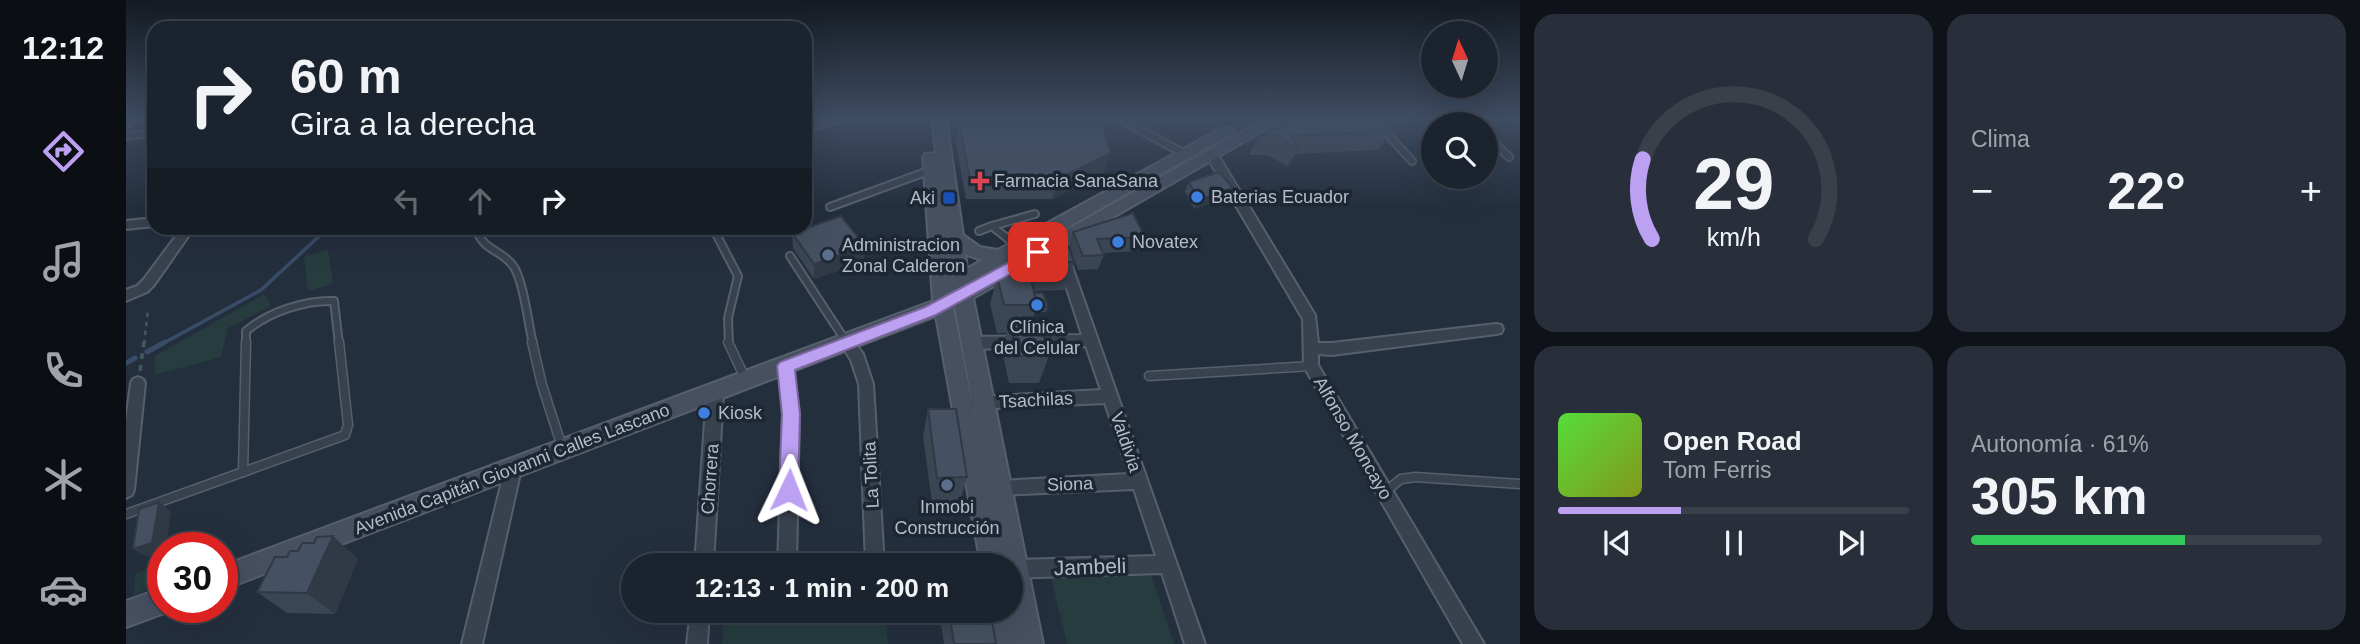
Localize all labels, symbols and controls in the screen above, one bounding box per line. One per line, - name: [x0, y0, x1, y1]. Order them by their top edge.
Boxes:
- north arrow: [1421, 21, 1498, 98]
- map controls: [1421, 21, 1498, 189]
- text: 12:12: [22, 30, 104, 66]
- icon: right: [175, 49, 266, 140]
- text: 60 m: [290, 49, 402, 103]
- text: Gira a la derecha: [290, 106, 535, 142]
- button: search: [1421, 112, 1498, 189]
- text: Clima: [1971, 126, 2030, 152]
- icon: directions: [39, 127, 88, 176]
- text: 29: [1693, 143, 1774, 224]
- text: 22°: [2107, 162, 2186, 220]
- text: −: [1971, 170, 1993, 212]
- text: +: [2300, 170, 2322, 212]
- place label: Farmacia SanaSana: [994, 171, 1159, 191]
- marker: Farmacia SanaSana: [972, 173, 988, 189]
- icon: left: [388, 182, 426, 220]
- icon: ahead: [461, 182, 499, 220]
- icon: right: [534, 182, 572, 220]
- place label: Baterias Ecuador: [1211, 187, 1349, 207]
- place label: Aki: [910, 188, 935, 208]
- marker: Baterias Ecuador: [1189, 189, 1205, 205]
- marker: Aki: [941, 190, 957, 206]
- pin: [1008, 222, 1068, 282]
- text: km/h: [1706, 223, 1761, 251]
- place label: Novatex: [1132, 232, 1198, 252]
- icon: arrive: [1019, 233, 1057, 271]
- marker: Novatex: [1110, 234, 1126, 250]
- place label: Administracion Zonal Calderon: [842, 235, 965, 276]
- icon: music: [39, 237, 88, 286]
- marker: Administracion Zonal Calderon: [820, 247, 836, 263]
- marker: Clínica del Celular: [1029, 297, 1045, 313]
- place label: Clínica del Celular: [994, 317, 1080, 358]
- icon: phone: [39, 346, 88, 395]
- street label: Alfonso Moncayo: [1310, 373, 1396, 503]
- street label: Tsachilas: [999, 388, 1073, 412]
- street label: Avenida Capitán Giovanni Calles Lascano: [352, 399, 672, 539]
- place label: Kiosk: [718, 403, 763, 423]
- marker: Kiosk: [696, 405, 712, 421]
- street label: Valdivia: [1107, 410, 1146, 475]
- text: Open Road: [1663, 426, 1802, 456]
- text: Autonomía · 61%: [1971, 431, 2149, 457]
- street label: La Tolita: [859, 440, 883, 509]
- street label: Chorrera: [698, 442, 723, 515]
- position arrow: [752, 453, 826, 527]
- icon: climate: [39, 455, 88, 504]
- text: Tom Ferris: [1663, 457, 1772, 483]
- text: 305 km: [1971, 467, 2147, 525]
- street label: Siona: [1047, 473, 1094, 495]
- marker: Inmobi Construcción: [939, 477, 955, 493]
- place label: Inmobi Construcción: [894, 497, 1000, 538]
- icon: previous: [1598, 524, 1636, 562]
- icon: pause: [1715, 524, 1753, 562]
- icon: next: [1832, 524, 1870, 562]
- speed limit sign: 30: [147, 532, 238, 623]
- street label: Jambeli: [1053, 554, 1127, 579]
- icon: car: [39, 565, 88, 614]
- text: 12:13 · 1 min · 200 m: [695, 573, 949, 603]

